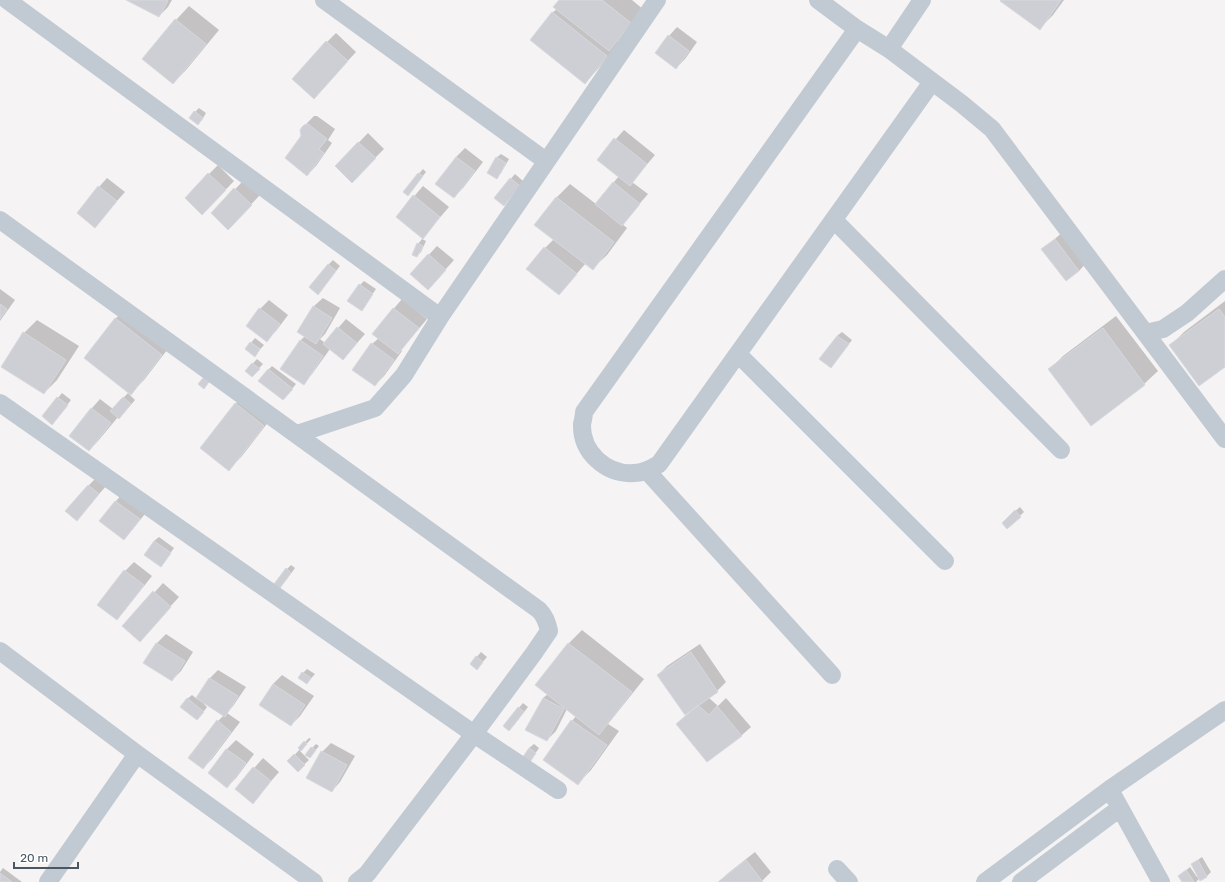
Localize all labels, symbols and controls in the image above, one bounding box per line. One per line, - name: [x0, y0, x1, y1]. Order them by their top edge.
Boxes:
- scale bar: [14, 844, 78, 870]
- text: 20 m: [20, 851, 48, 865]

